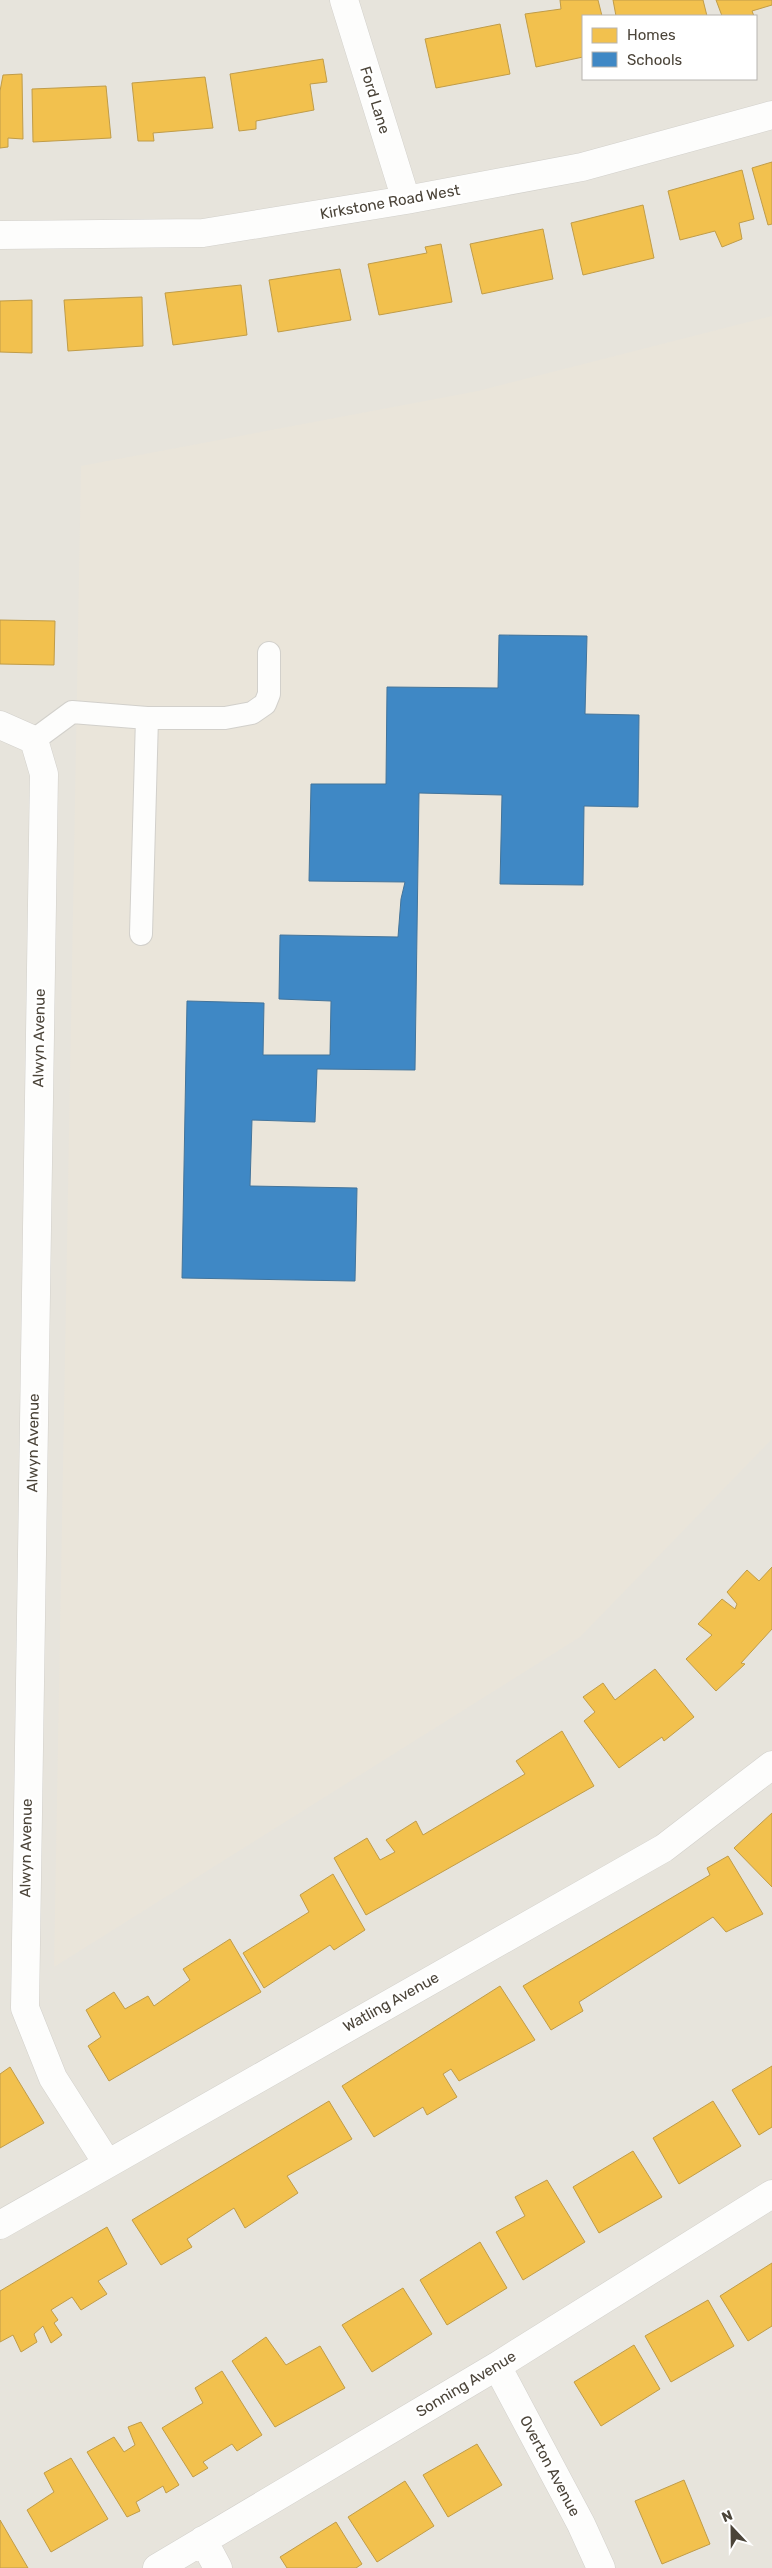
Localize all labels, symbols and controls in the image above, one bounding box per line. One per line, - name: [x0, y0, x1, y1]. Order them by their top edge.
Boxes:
- legend: [582, 15, 757, 80]
- text: Homes: [627, 26, 676, 44]
- text: Schools: [627, 51, 683, 69]
- street label: Ford Lane: [356, 64, 394, 136]
- street label: Kirkstone Road West: [319, 181, 462, 223]
- street label: Alwyn Avenue: [29, 988, 49, 1088]
- street label: Alwyn Avenue: [23, 1393, 43, 1493]
- street label: Alwyn Avenue: [16, 1798, 36, 1898]
- street label: Watling Avenue: [340, 1968, 442, 2036]
- street label: Sonning Avenue: [413, 2347, 519, 2421]
- street label: Overton Avenue: [516, 2412, 584, 2520]
- north arrow: [707, 2503, 757, 2553]
- text: N: [719, 2507, 735, 2526]

